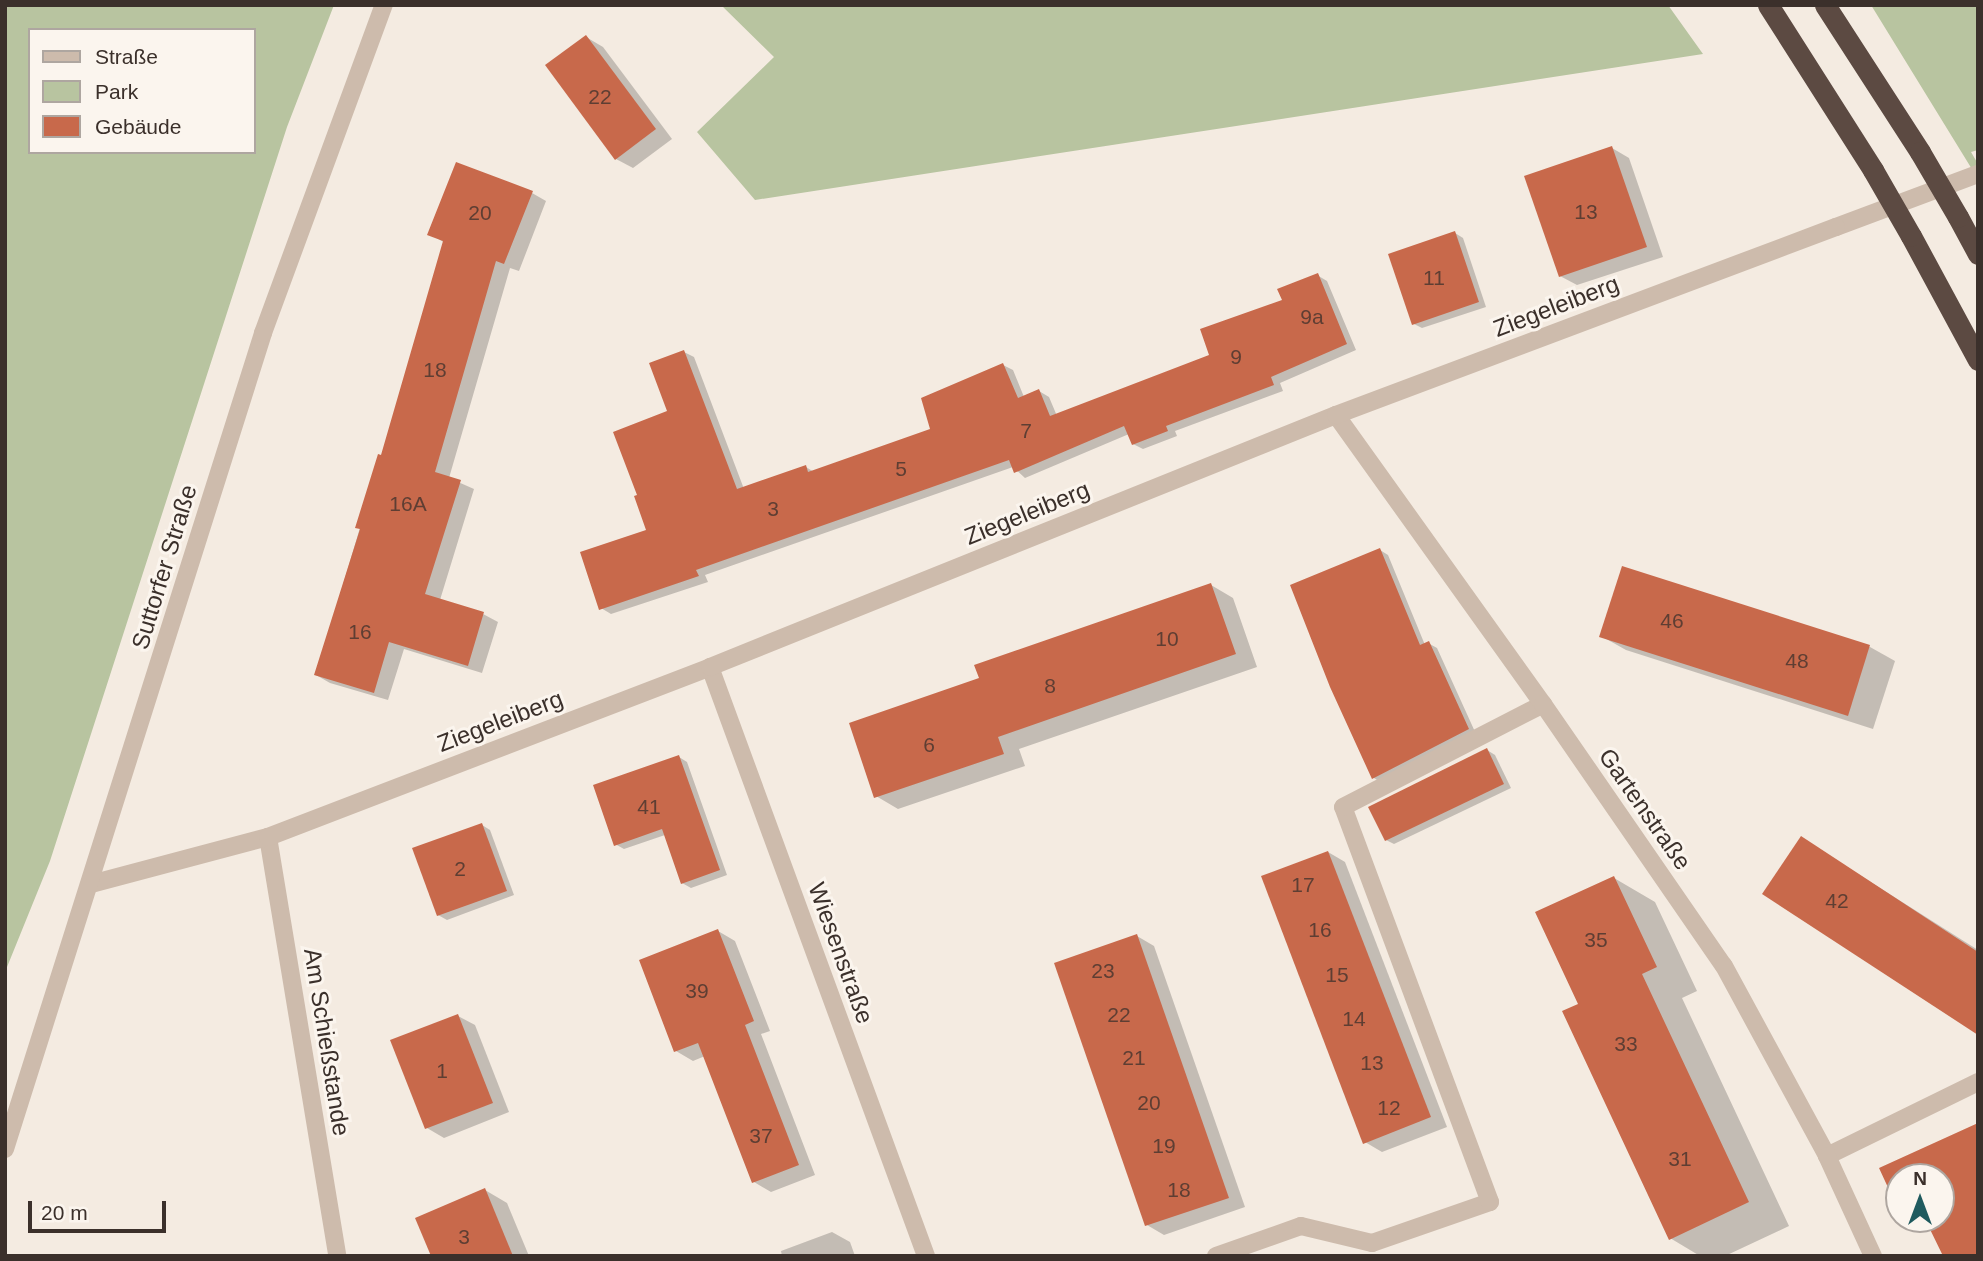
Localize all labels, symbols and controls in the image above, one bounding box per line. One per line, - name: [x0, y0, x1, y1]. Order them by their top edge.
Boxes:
- legend: [28, 28, 256, 154]
- text: Straße: [95, 45, 158, 68]
- text: Park: [95, 80, 138, 103]
- house number: 22: [588, 84, 612, 110]
- text: Gebäude: [95, 115, 181, 138]
- house number: 13: [1574, 199, 1598, 225]
- house number: 20: [468, 200, 492, 226]
- house number: 11: [1423, 265, 1445, 291]
- street label: Ziegeleiberg: [1489, 269, 1623, 343]
- house number: 9a: [1300, 304, 1324, 330]
- house number: 9: [1230, 344, 1242, 370]
- house number: 18: [423, 357, 447, 383]
- house number: 7: [1020, 418, 1032, 444]
- house number: 5: [895, 456, 907, 482]
- street label: Ziegeleiberg: [960, 475, 1094, 551]
- street label: Suttorfer Straße: [125, 481, 203, 653]
- house number: 16A: [389, 491, 427, 517]
- house number: 3: [767, 496, 779, 522]
- house number: 46: [1660, 608, 1684, 634]
- house number: 16: [348, 619, 372, 645]
- house number: 10: [1155, 626, 1179, 652]
- house number: 48: [1785, 648, 1809, 674]
- house number: 8: [1044, 673, 1056, 699]
- street label: Ziegeleiberg: [433, 684, 567, 758]
- house number: 6: [923, 732, 935, 758]
- street label: Gartenstraße: [1593, 743, 1697, 875]
- house number: 41: [637, 794, 661, 820]
- house number: 2: [454, 856, 466, 882]
- house number: 17: [1291, 872, 1315, 898]
- street label: Wiesenstraße: [802, 879, 880, 1027]
- house number: 42: [1825, 888, 1849, 914]
- house number: 16: [1308, 917, 1332, 943]
- house number: 35: [1584, 927, 1608, 953]
- street label: Am Schießstande: [298, 946, 356, 1138]
- house number: 23: [1091, 958, 1115, 984]
- house number: 15: [1325, 962, 1349, 988]
- house number: 39: [685, 978, 709, 1004]
- house number: 22: [1107, 1002, 1131, 1028]
- house number: 14: [1342, 1006, 1366, 1032]
- house number: 33: [1614, 1031, 1638, 1057]
- house number: 21: [1122, 1045, 1146, 1071]
- house number: 13: [1360, 1050, 1384, 1076]
- house number: 1: [436, 1058, 448, 1084]
- house number: 20: [1137, 1090, 1161, 1116]
- house number: 12: [1377, 1095, 1401, 1121]
- house number: 37: [749, 1123, 773, 1149]
- house number: 19: [1152, 1133, 1176, 1159]
- house number: 31: [1668, 1146, 1692, 1172]
- north arrow: [1885, 1163, 1955, 1233]
- text: N: [1913, 1168, 1927, 1189]
- house number: 18: [1167, 1177, 1191, 1203]
- scale bar: [32, 1188, 170, 1232]
- text: 20 m: [41, 1201, 88, 1224]
- house number: 3: [458, 1224, 470, 1250]

